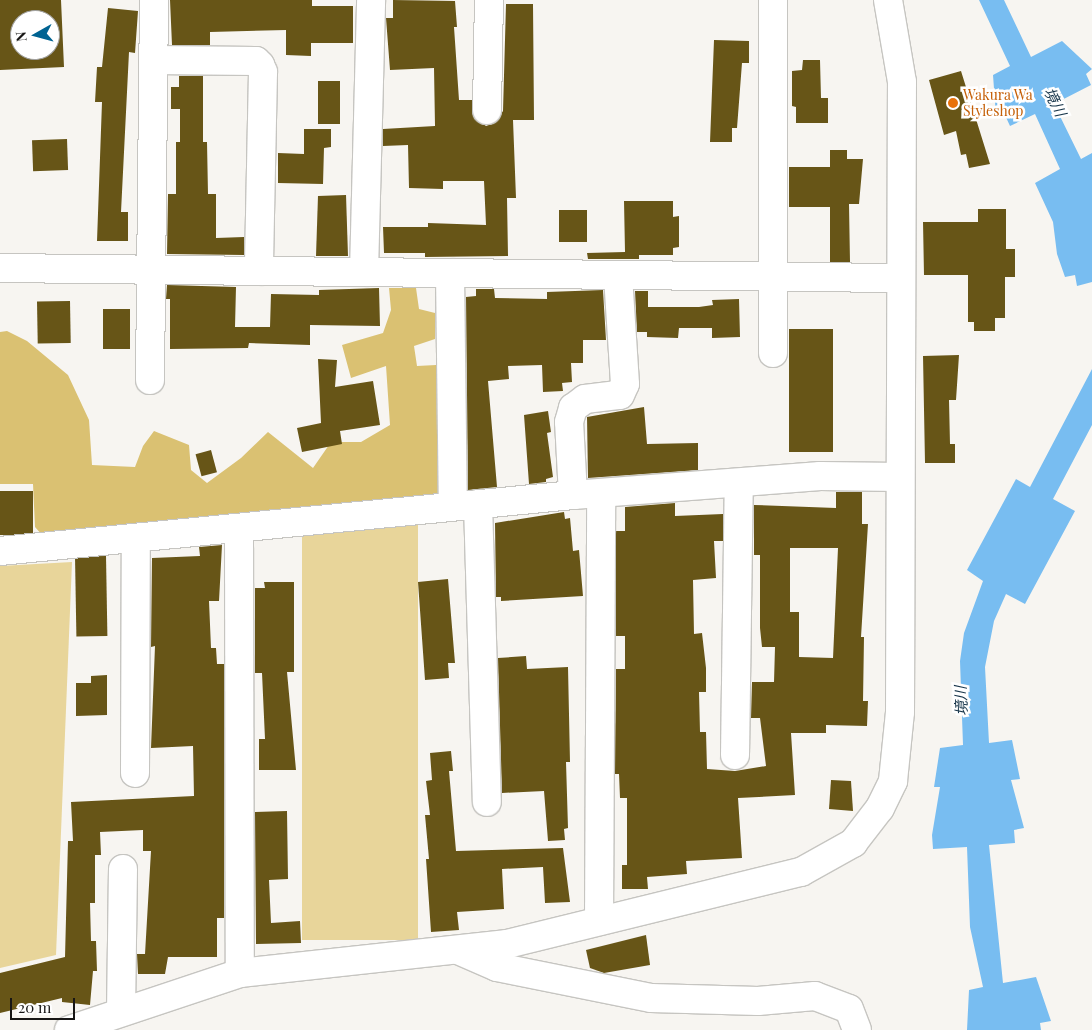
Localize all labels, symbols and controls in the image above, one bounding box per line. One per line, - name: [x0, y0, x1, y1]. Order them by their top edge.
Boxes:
- north arrow: [10, 10, 60, 60]
- text: N: [11, 31, 31, 43]
- water label: 境川: [1040, 85, 1070, 119]
- place label: Wakura Wa Styleshop: [963, 87, 1033, 120]
- marker: Wakura Wa Styleshop: [947, 97, 959, 109]
- water label: 境川: [951, 686, 971, 716]
- scale bar: [12, 988, 78, 1020]
- text: 20 m: [18, 997, 51, 1017]

